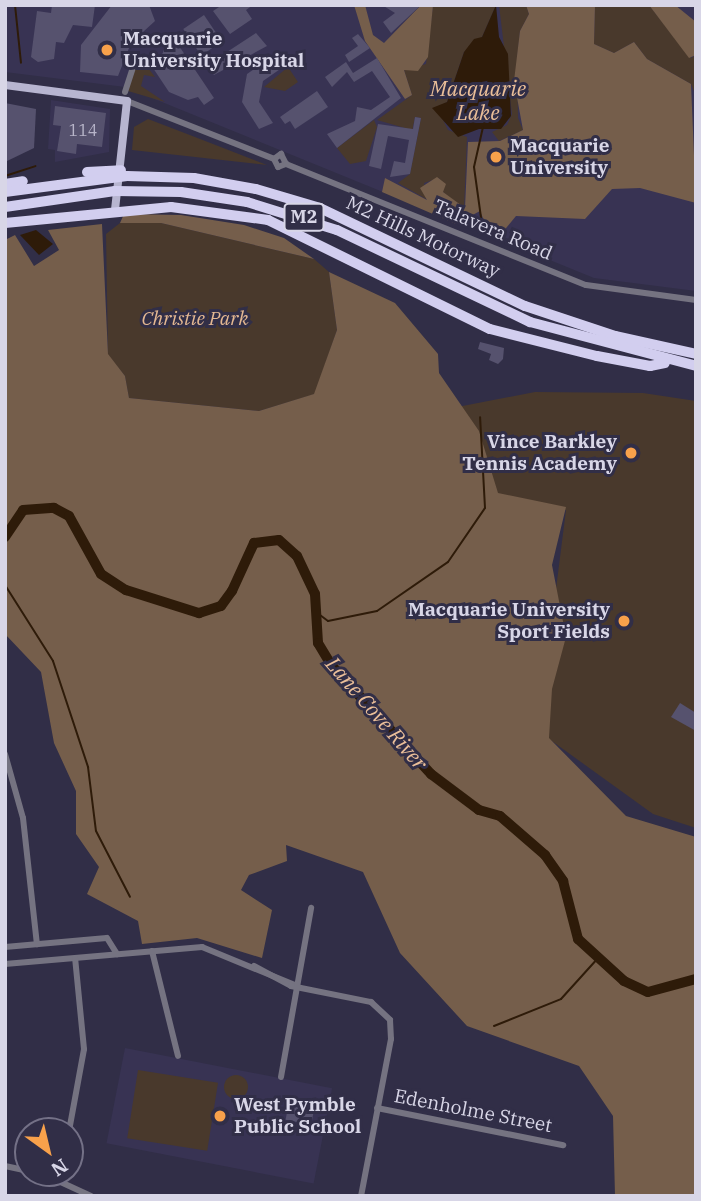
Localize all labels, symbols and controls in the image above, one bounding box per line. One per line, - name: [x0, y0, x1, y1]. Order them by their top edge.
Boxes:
- place label: Macquarie University Hospital: [123, 28, 304, 72]
- marker: Macquarie University Hospital: [97, 40, 117, 60]
- water label: Macquarie Lake: [430, 75, 526, 125]
- house number: 114: [69, 120, 97, 140]
- place label: Macquarie University: [510, 135, 609, 179]
- marker: Macquarie University: [488, 149, 504, 165]
- street label: M2 Hills Motorway: [342, 191, 504, 283]
- street label: Talavera Road: [430, 195, 556, 265]
- road number: M2: [283, 202, 325, 232]
- park label: Christie Park: [141, 308, 249, 330]
- place label: Vince Barkley Tennis Academy: [462, 431, 617, 475]
- marker: Vince Barkley Tennis Academy: [623, 445, 639, 461]
- place label: Macquarie University Sport Fields: [408, 599, 610, 643]
- marker: Macquarie University Sport Fields: [616, 613, 632, 629]
- water label: Lane Cove River: [321, 651, 433, 775]
- street label: Edenholme Street: [392, 1085, 554, 1137]
- place label: West Pymble Public School: [234, 1094, 361, 1138]
- marker: West Pymble Public School: [212, 1108, 228, 1124]
- north arrow: [14, 1117, 84, 1187]
- text: N: [47, 1154, 73, 1182]

